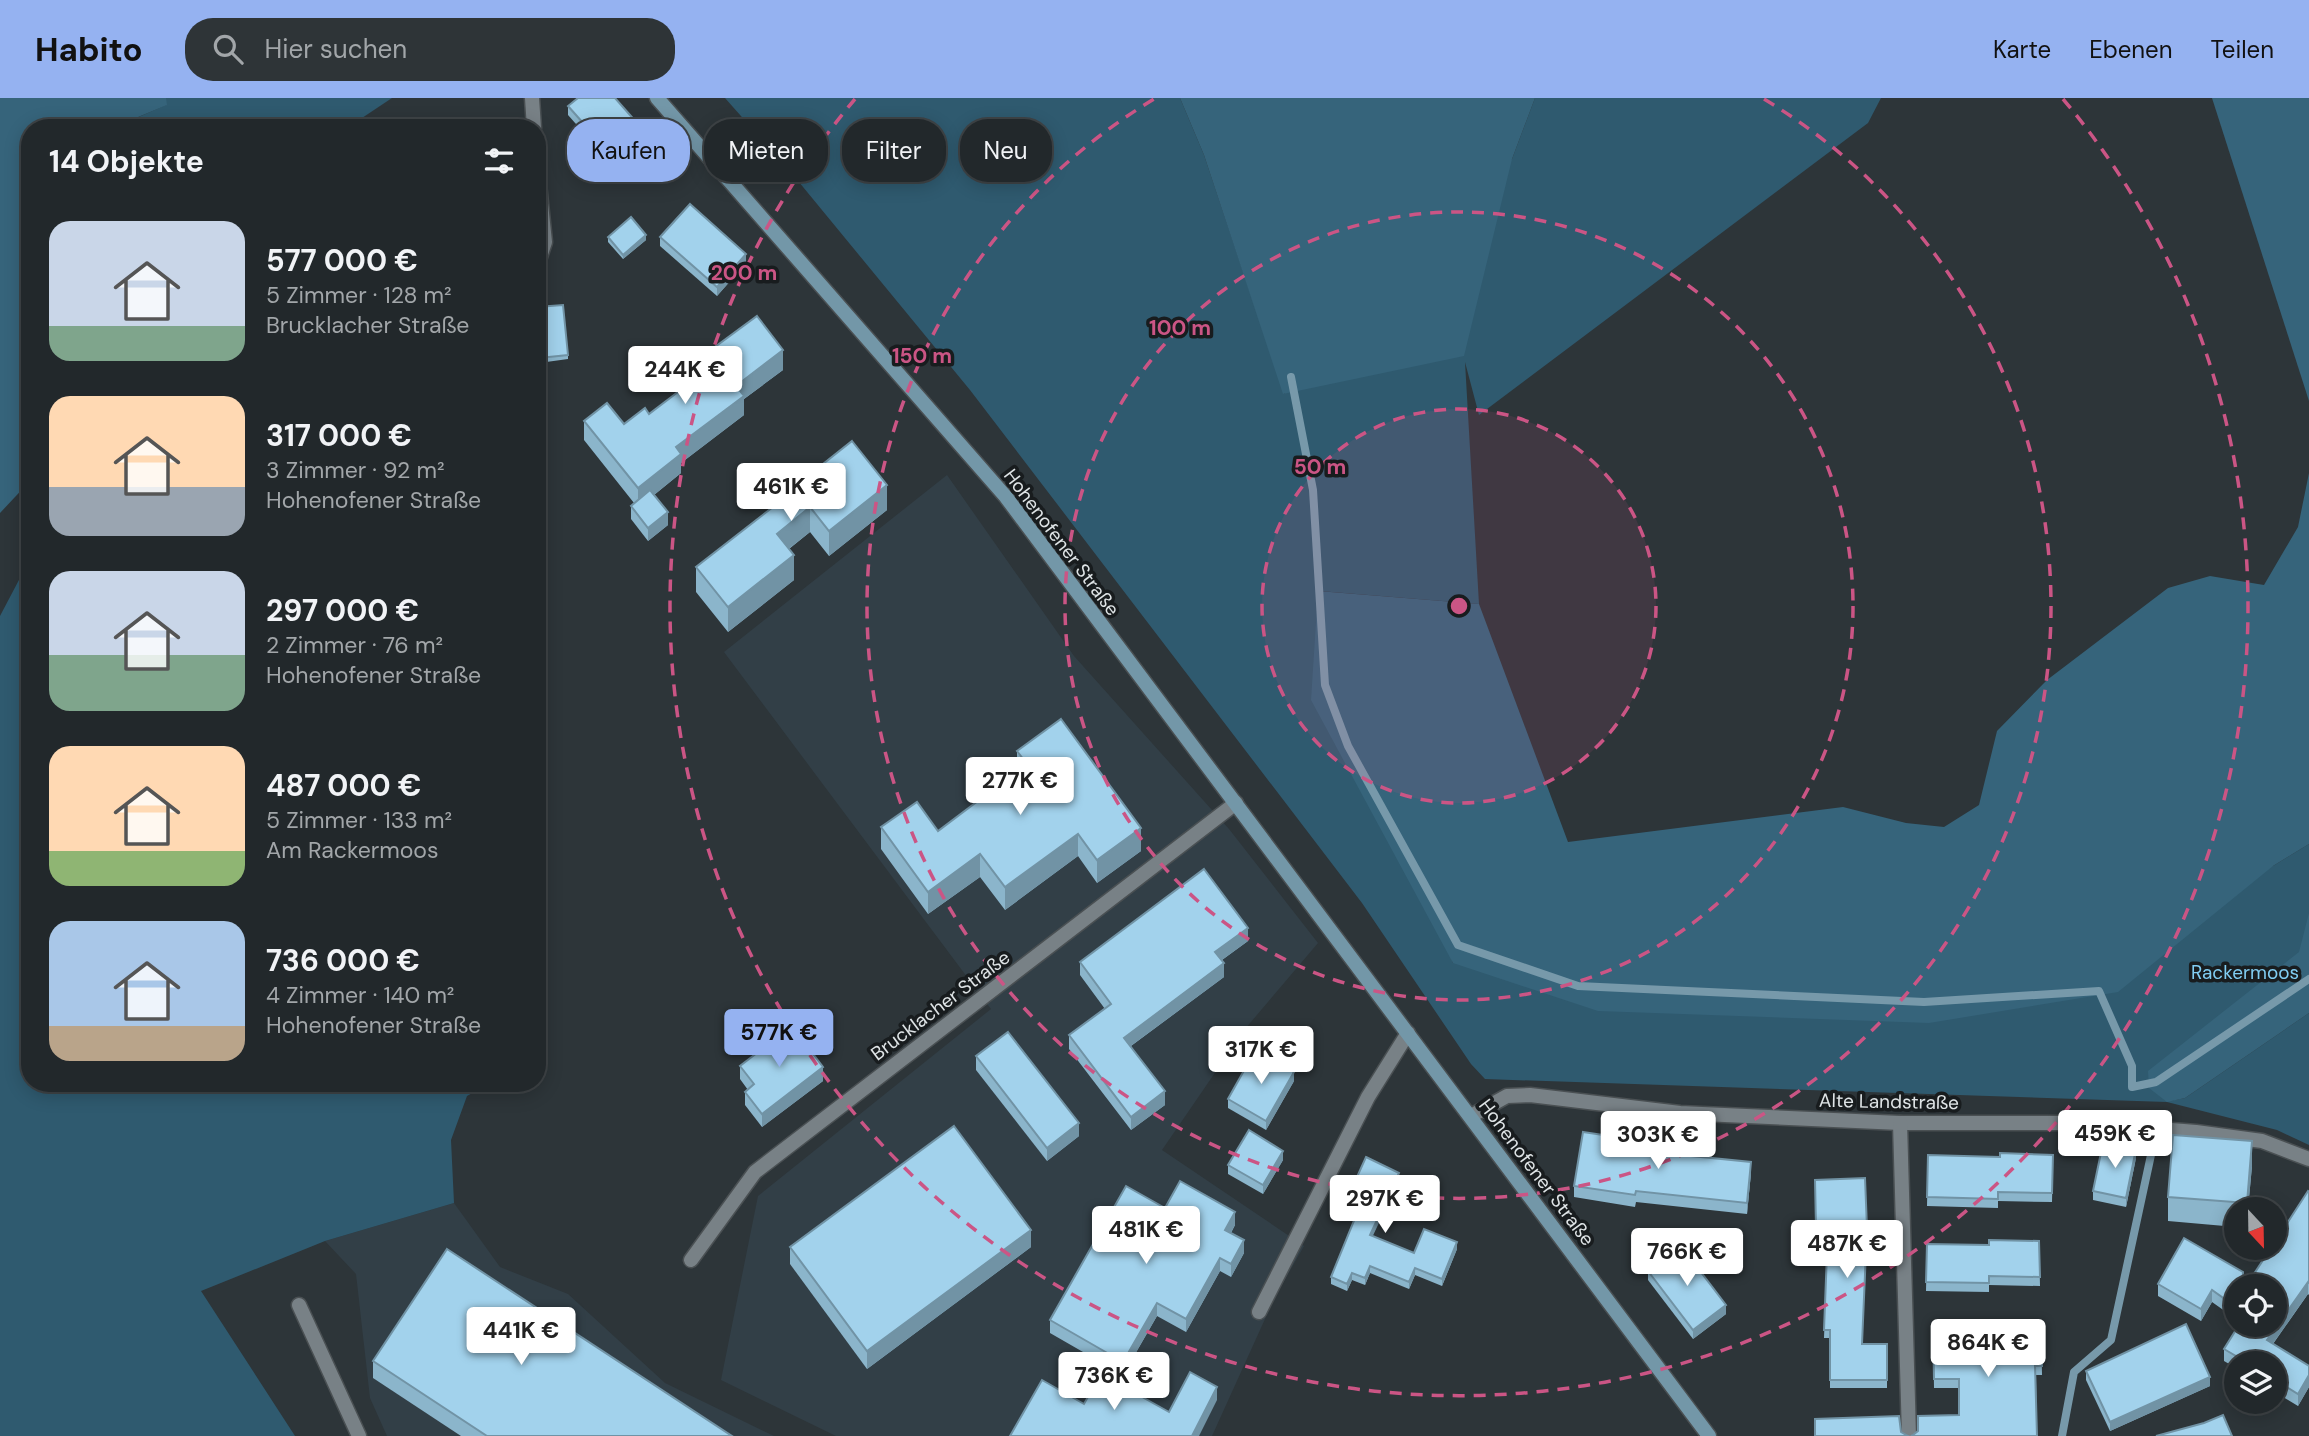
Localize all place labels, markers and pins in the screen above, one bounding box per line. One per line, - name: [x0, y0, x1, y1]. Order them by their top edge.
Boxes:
- pin: 244K €: [628, 346, 742, 406]
- pin: 461K €: [734, 464, 848, 523]
- centre of rings: [1447, 594, 1471, 618]
- pin: 277K €: [963, 758, 1077, 817]
- pin: 577K €: [722, 1010, 836, 1069]
- pin: 317K €: [1204, 1026, 1318, 1086]
- pin: 459K €: [2058, 1110, 2172, 1170]
- pin: 303K €: [1601, 1112, 1715, 1171]
- pin: 297K €: [1328, 1176, 1442, 1235]
- pin: 481K €: [1089, 1206, 1203, 1266]
- pin: 487K €: [1790, 1220, 1904, 1280]
- pin: 766K €: [1630, 1228, 1744, 1288]
- pin: 441K €: [464, 1308, 578, 1367]
- pin: 864K €: [1931, 1320, 2045, 1379]
- pin: 736K €: [1057, 1352, 1171, 1412]

